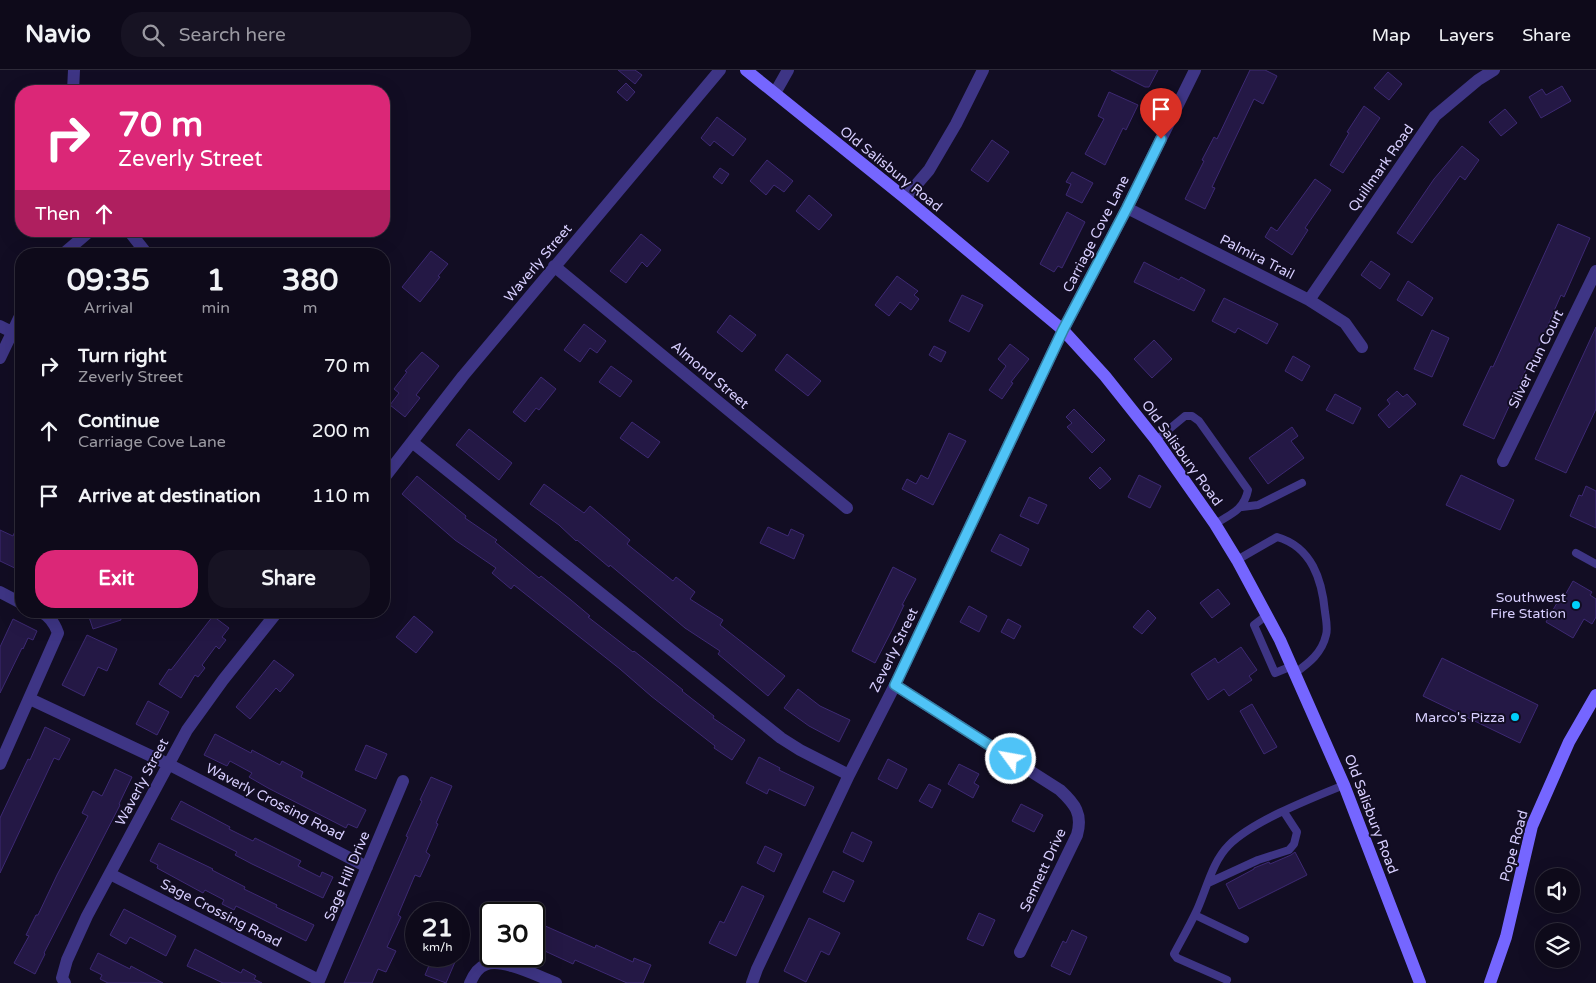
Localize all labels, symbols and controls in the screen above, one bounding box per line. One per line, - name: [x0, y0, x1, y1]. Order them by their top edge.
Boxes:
- search box: [121, 12, 471, 57]
- text: Navio: [25, 20, 91, 49]
- icon: search: [139, 21, 167, 49]
- text: Search here: [179, 24, 286, 46]
- text: Map: [1372, 24, 1411, 46]
- text: Layers: [1439, 24, 1494, 46]
- text: Share: [1522, 24, 1571, 46]
- pin: [1140, 88, 1182, 139]
- icon: arrive: [1147, 95, 1175, 123]
- text: 70 m: [118, 104, 203, 146]
- icon: right: [35, 105, 100, 170]
- street label: Quillmark Road: [1345, 121, 1417, 215]
- street label: Old Salisbury Road: [837, 123, 945, 215]
- text: Zeverly Street: [118, 146, 263, 172]
- street label: Carriage Cove Lane: [1059, 172, 1133, 295]
- icon: ahead: [90, 200, 118, 228]
- text: Then: [35, 203, 80, 225]
- street label: Waverly Street: [500, 220, 576, 305]
- street label: Palmira Trail: [1217, 231, 1297, 283]
- text: 09:35: [67, 262, 150, 299]
- text: 1: [206, 262, 225, 299]
- text: 380: [282, 262, 338, 299]
- text: Arrival: [84, 298, 133, 318]
- text: min: [202, 298, 230, 318]
- text: m: [303, 298, 317, 318]
- street label: Silver Run Court: [1505, 306, 1568, 411]
- street label: Almond Street: [668, 338, 753, 413]
- text: Turn right: [78, 345, 166, 367]
- icon: right: [35, 352, 63, 380]
- text: 70 m: [324, 355, 370, 377]
- text: Zeverly Street: [78, 367, 183, 387]
- street label: Old Salisbury Road: [1138, 397, 1226, 509]
- text: Continue: [78, 410, 160, 432]
- icon: ahead: [35, 417, 63, 445]
- text: 200 m: [312, 420, 370, 442]
- text: Carriage Cove Lane: [78, 432, 226, 452]
- icon: arrive: [35, 482, 63, 510]
- text: Arrive at destination: [78, 485, 261, 507]
- text: 110 m: [312, 485, 370, 507]
- button: Exit: [35, 550, 198, 608]
- button: Share: [208, 550, 370, 608]
- place label: Southwest Fire Station: [1490, 589, 1567, 622]
- marker: Southwest Fire Station: [1570, 599, 1582, 611]
- street label: Zeverly Street: [866, 604, 922, 695]
- place label: Marco's Pizza: [1415, 709, 1505, 726]
- marker: Marco's Pizza: [1509, 711, 1521, 723]
- position arrow: [984, 732, 1036, 784]
- street label: Waverly Street: [112, 735, 172, 829]
- street label: Old Salisbury Road: [1340, 752, 1402, 876]
- street label: Waverly Crossing Road: [203, 760, 347, 844]
- street label: Pope Road: [1496, 808, 1532, 884]
- street label: Sennett Drive: [1016, 825, 1070, 915]
- street label: Sage Hill Drive: [320, 828, 374, 923]
- map controls: [1535, 868, 1580, 968]
- button: sound: [1535, 868, 1580, 913]
- street label: Sage Crossing Road: [158, 875, 284, 951]
- speed limit sign: 30: [480, 902, 545, 967]
- text: 21: [422, 913, 453, 943]
- button: layers: [1535, 923, 1580, 968]
- text: km/h: [422, 940, 453, 954]

